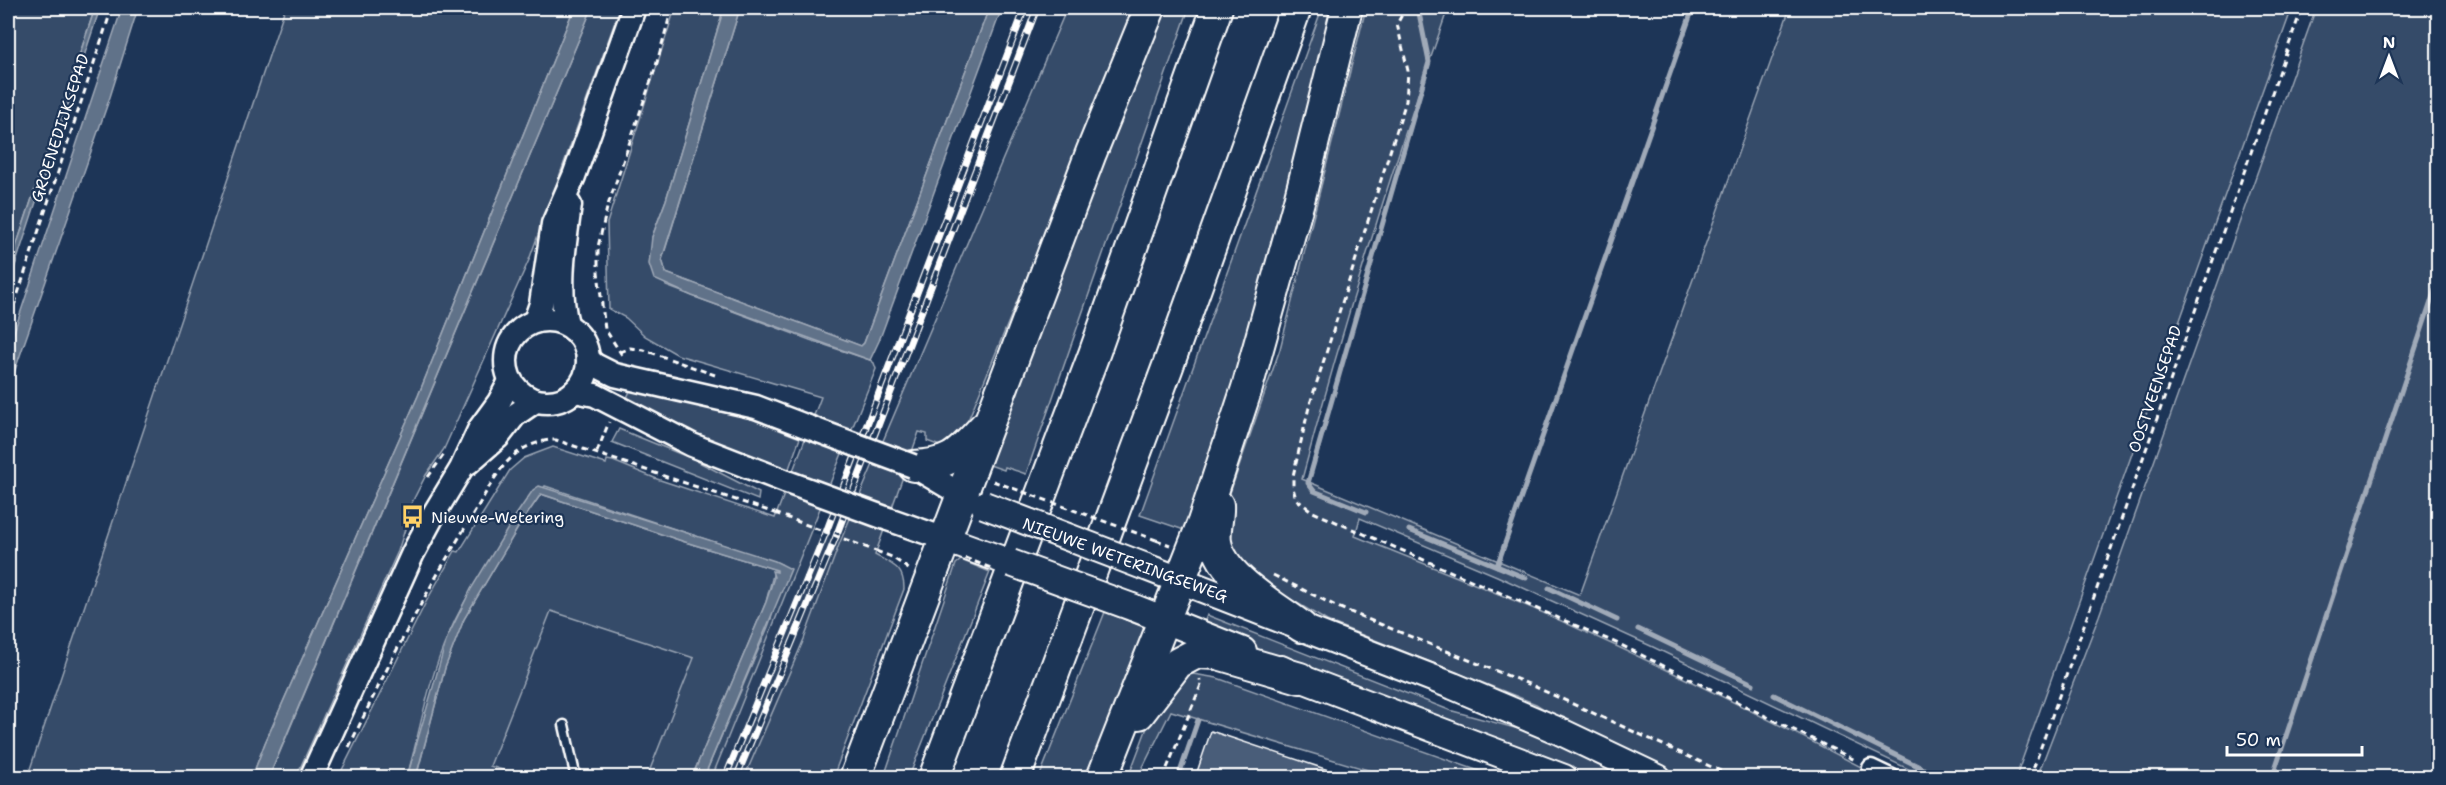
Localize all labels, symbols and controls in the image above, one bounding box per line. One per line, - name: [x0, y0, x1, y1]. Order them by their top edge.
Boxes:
- north arrow: [2359, 27, 2419, 87]
- text: N: [2383, 32, 2395, 53]
- street label: GROENEDIJKSEPAD: [26, 51, 94, 205]
- street label: OOSTVEENSEPAD: [2123, 323, 2187, 455]
- bus stop icon: Nieuwe-Wetering: [400, 504, 426, 530]
- place label: Nieuwe-Wetering: [431, 507, 564, 528]
- street label: NIEUWE WETERINGSEWEG: [1020, 513, 1230, 607]
- scale bar: [2227, 719, 2362, 757]
- text: 50 m: [2236, 728, 2281, 752]

